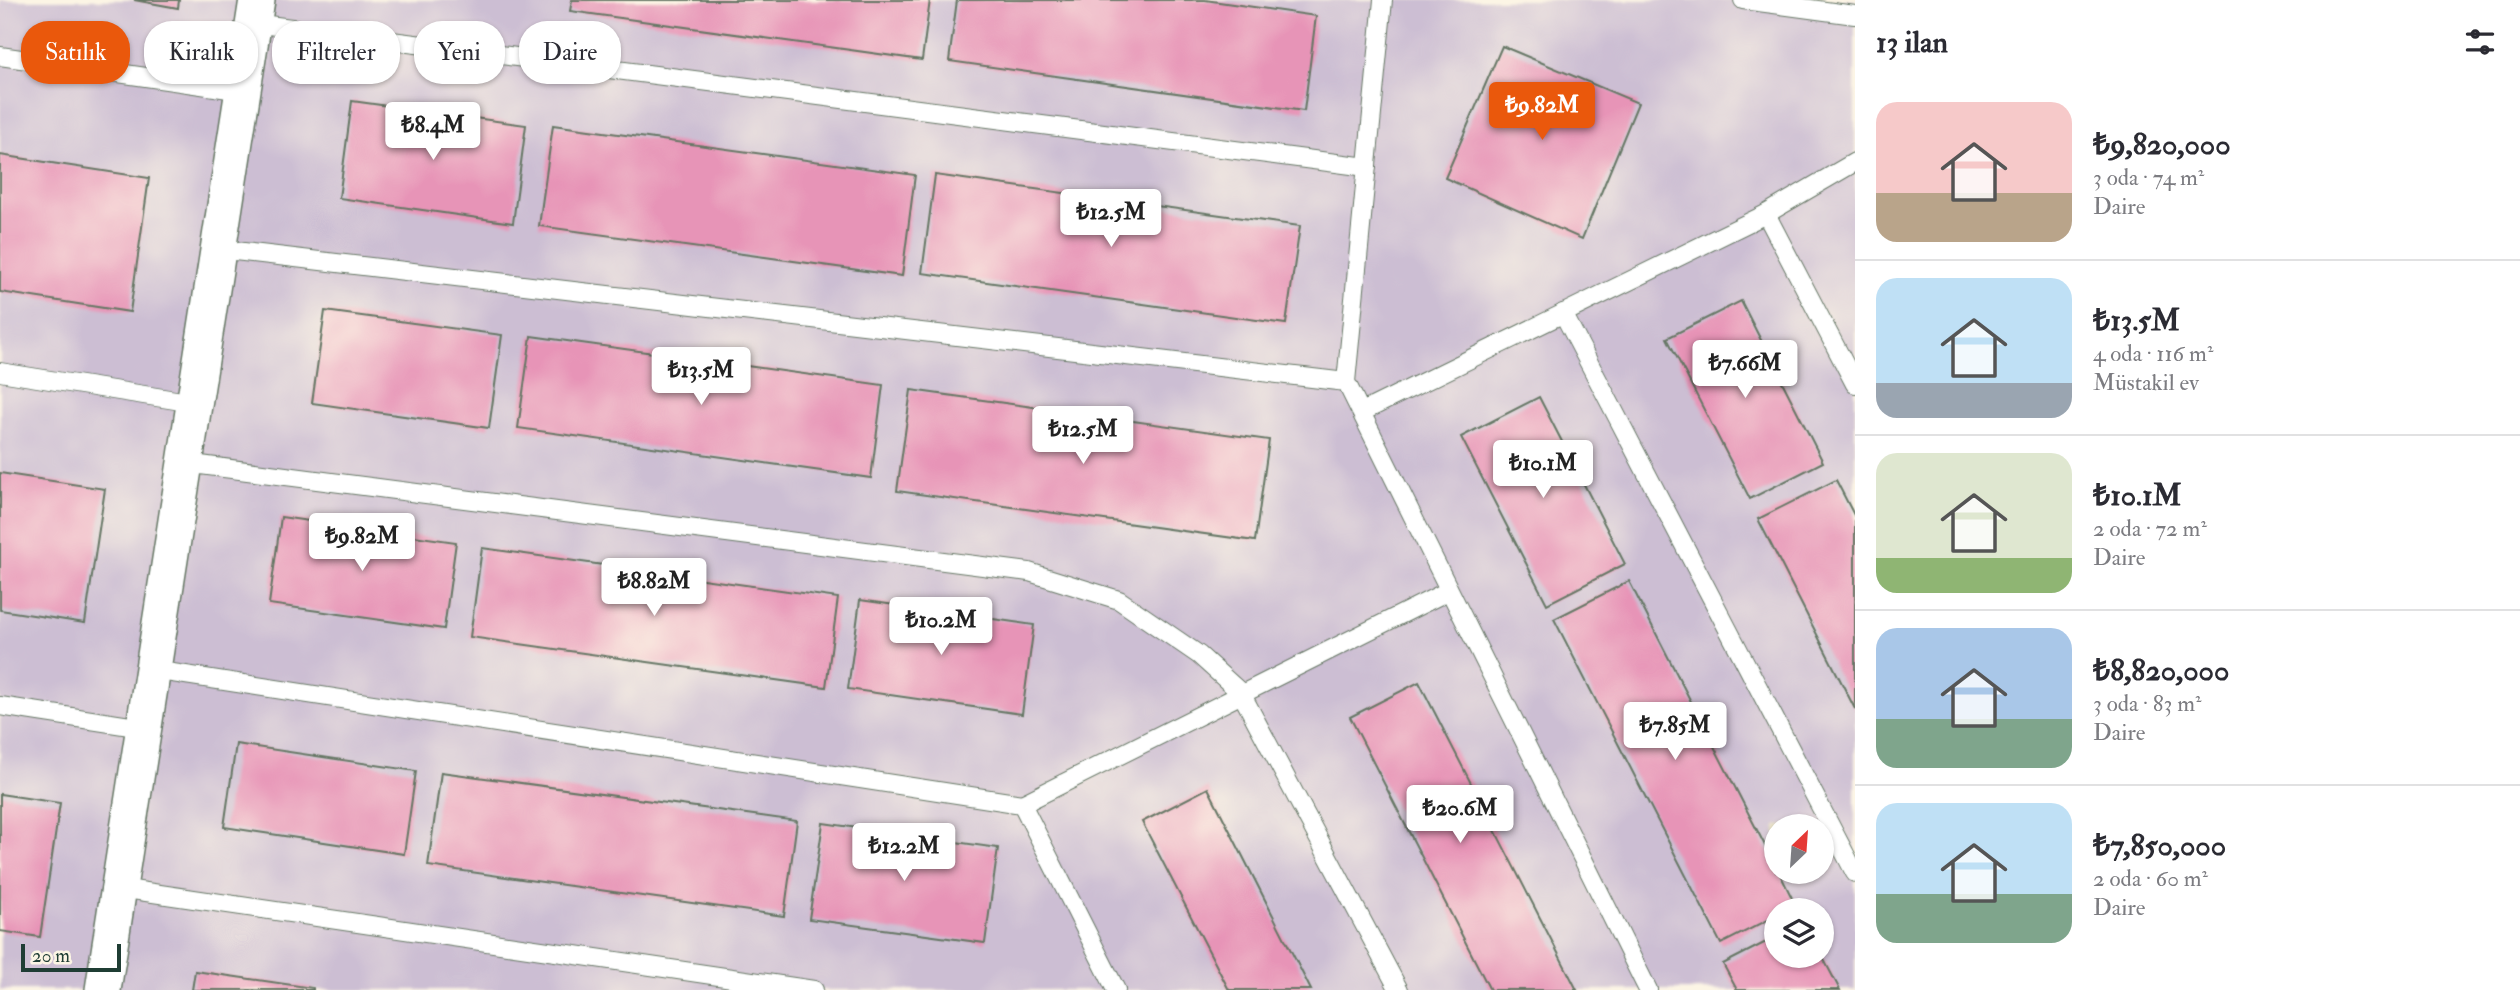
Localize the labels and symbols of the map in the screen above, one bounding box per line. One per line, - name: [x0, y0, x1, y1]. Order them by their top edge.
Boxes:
- pin: ₺9.82M: [1485, 82, 1599, 142]
- pin: ₺8.4M: [384, 102, 482, 162]
- pin: ₺12.5M: [1054, 190, 1168, 249]
- pin: ₺7.66M: [1688, 340, 1802, 400]
- pin: ₺13.5M: [644, 348, 758, 407]
- pin: ₺12.5M: [1026, 406, 1140, 466]
- pin: ₺10.1M: [1486, 440, 1600, 500]
- pin: ₺9.82M: [305, 514, 419, 573]
- pin: ₺8.82M: [597, 558, 711, 618]
- pin: ₺10.2M: [884, 598, 998, 657]
- pin: ₺7.85M: [1618, 702, 1732, 762]
- pin: ₺20.6M: [1403, 786, 1517, 845]
- north arrow: [1764, 814, 1834, 884]
- pin: ₺12.2M: [847, 824, 961, 883]
- scale bar: [21, 941, 121, 973]

